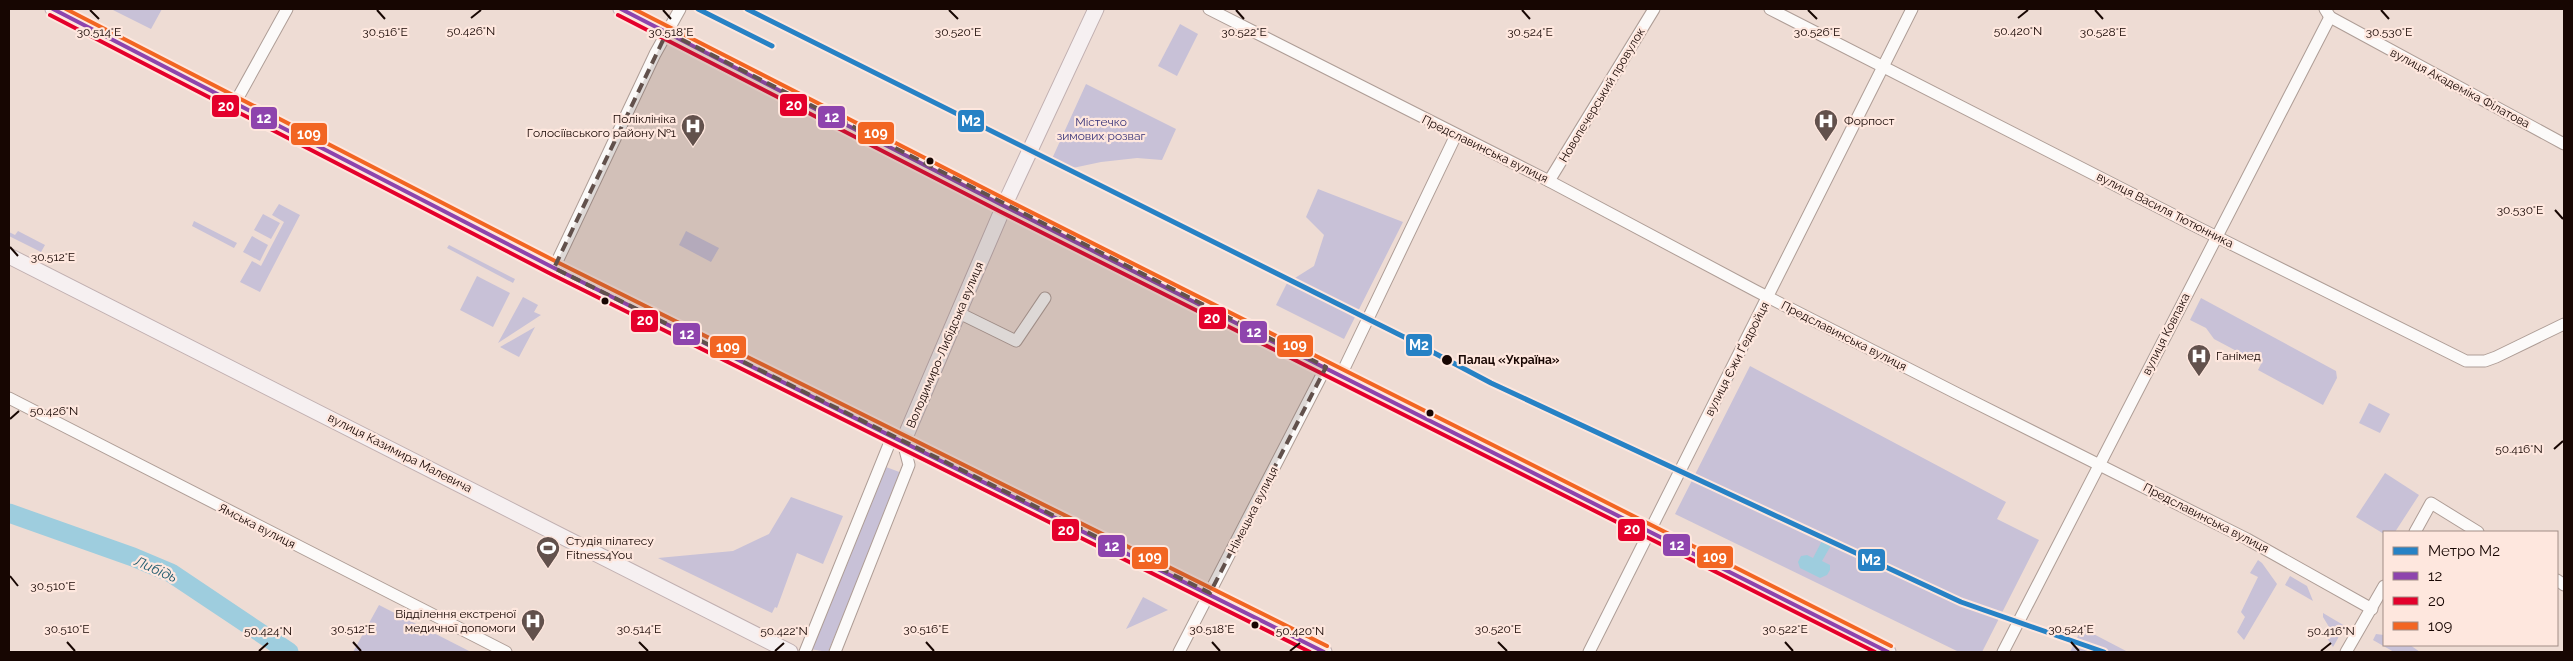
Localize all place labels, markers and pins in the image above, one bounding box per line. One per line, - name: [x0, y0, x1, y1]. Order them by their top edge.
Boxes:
- hospital icon: Форпост: [1813, 108, 1839, 142]
- place label: Поліклініка Голосіївського району №1: [527, 112, 676, 140]
- hospital icon: Поліклініка Голосіївського району №1: [680, 113, 706, 147]
- place label: Форпост: [1844, 114, 1895, 128]
- unlabelled marker: [925, 156, 935, 166]
- unlabelled marker: [600, 296, 610, 306]
- hospital icon: Ганімед: [2186, 343, 2212, 377]
- place label: Ганімед: [2216, 349, 2261, 363]
- marker: Палац «Україна»: [1440, 353, 1454, 367]
- place label: Палац «Україна»: [1458, 353, 1560, 367]
- unlabelled marker: [1425, 408, 1435, 418]
- place label: Студія пілатесу Fitness4You: [566, 534, 654, 562]
- sports icon: Студія пілатесу Fitness4You: [535, 535, 561, 569]
- place label: Відділення екстреної медичної допомоги: [395, 607, 516, 635]
- hospital icon: Відділення екстреної медичної допомоги: [520, 608, 546, 642]
- unlabelled marker: [1250, 620, 1260, 630]

